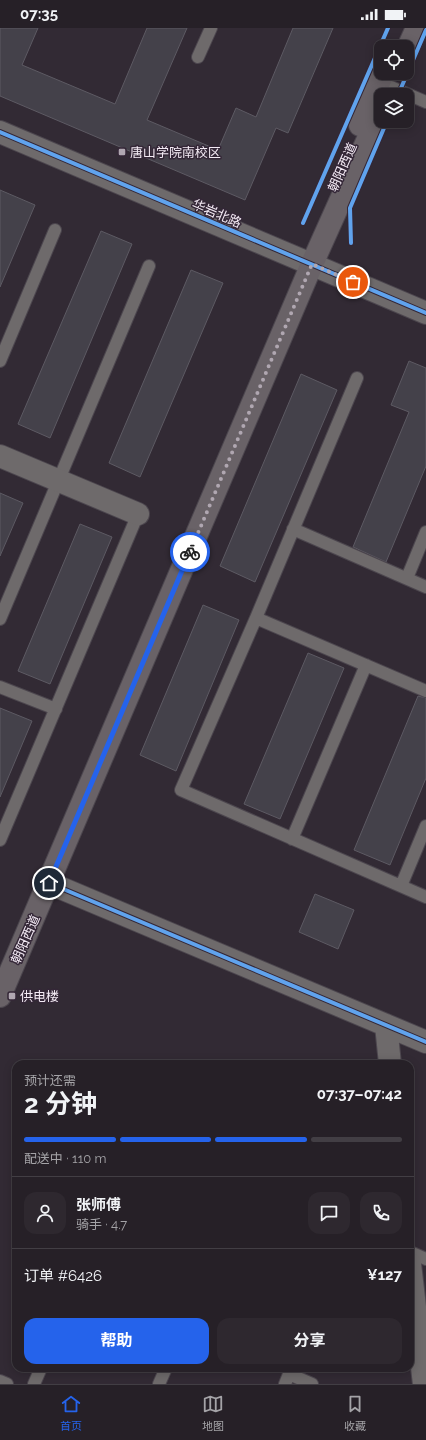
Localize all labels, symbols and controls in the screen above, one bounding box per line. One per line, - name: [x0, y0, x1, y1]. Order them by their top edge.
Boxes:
- text: 07:35: [20, 5, 58, 23]
- map controls: [374, 40, 414, 128]
- button: locate: [374, 40, 414, 80]
- button: layers: [374, 88, 414, 128]
- street label: 朝阳西道: [325, 140, 360, 194]
- place label: 唐山学院南校区: [130, 145, 221, 160]
- marker: 唐山学院南校区: [117, 147, 127, 157]
- street label: 华岩北路: [190, 196, 244, 231]
- pin: [336, 265, 370, 299]
- icon: bag: [342, 271, 364, 293]
- courier: [170, 532, 210, 572]
- icon: bike: [179, 541, 201, 563]
- pin: [32, 866, 66, 900]
- icon: home: [38, 872, 60, 894]
- street label: 朝阳西道: [8, 912, 43, 966]
- place label: 供电楼: [20, 989, 59, 1004]
- marker: 供电楼: [7, 991, 17, 1001]
- text: 预计还需: [24, 1073, 76, 1088]
- text: 07:37–07:42: [317, 1085, 402, 1103]
- text: 2 分钟: [24, 1089, 97, 1119]
- text: 配送中 · 110 m: [24, 1151, 106, 1166]
- button: person: [24, 1192, 66, 1234]
- button: chat: [308, 1192, 350, 1234]
- button: phone: [360, 1192, 402, 1234]
- text: 张师傅: [76, 1196, 121, 1214]
- text: 骑手 · 4.7: [76, 1217, 127, 1232]
- text: ¥127: [367, 1266, 402, 1284]
- text: 订单 #6426: [24, 1267, 102, 1285]
- button: 帮助: [24, 1318, 209, 1364]
- button: 分享: [217, 1318, 402, 1364]
- tab: 首页: [60, 1393, 82, 1433]
- tab: 地图: [202, 1393, 224, 1433]
- tab: 收藏: [344, 1393, 366, 1433]

